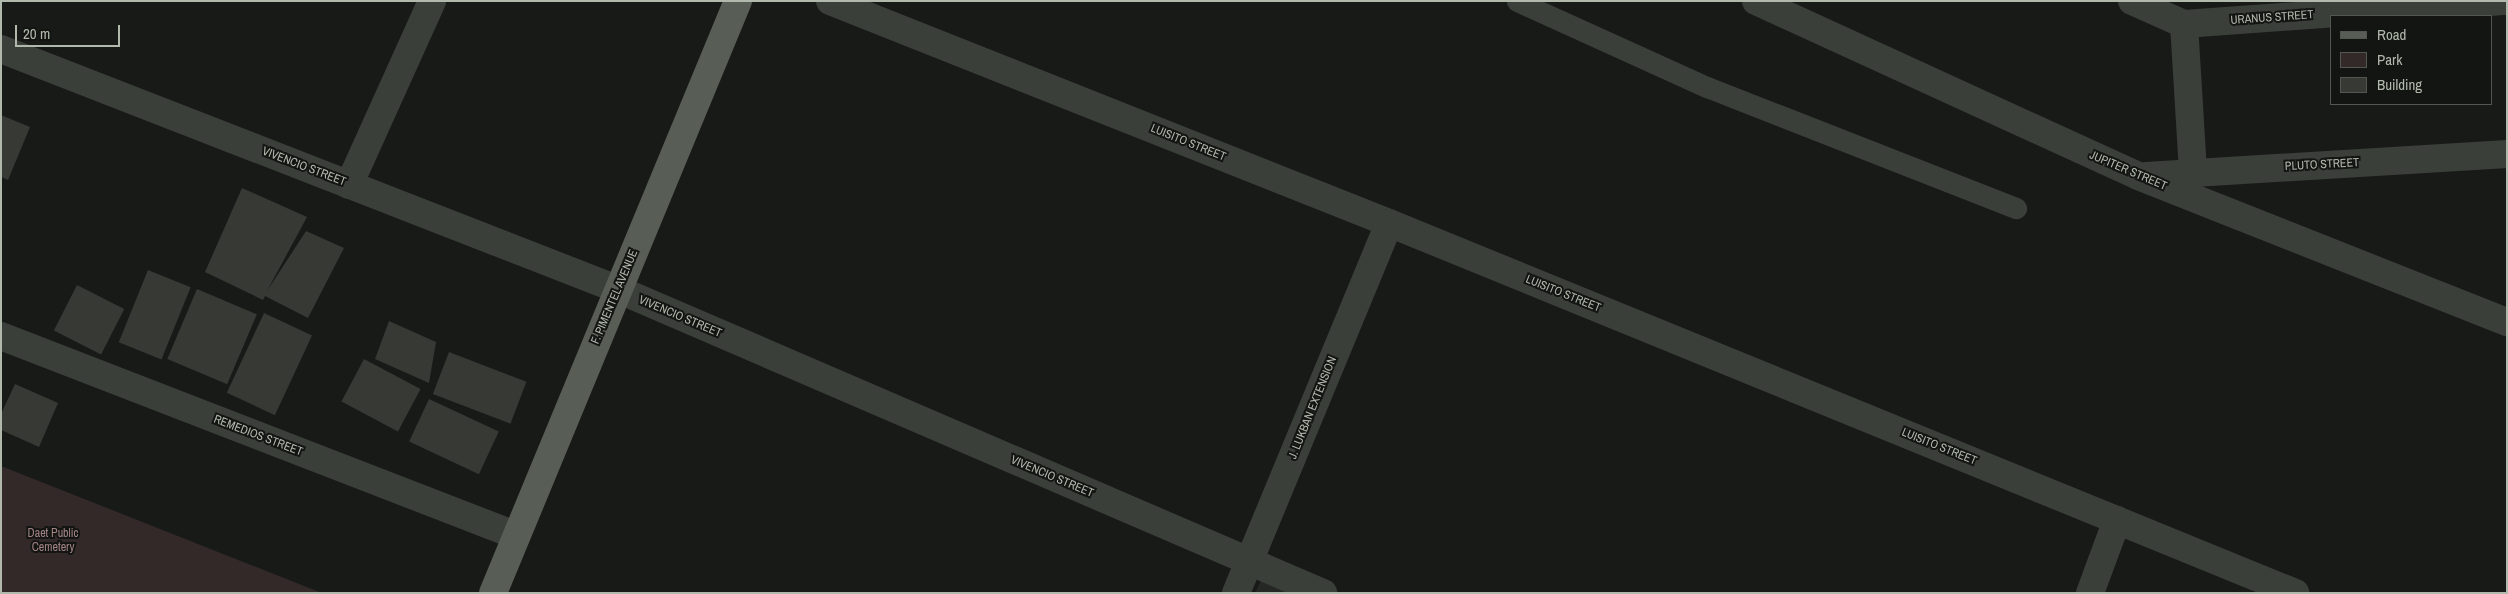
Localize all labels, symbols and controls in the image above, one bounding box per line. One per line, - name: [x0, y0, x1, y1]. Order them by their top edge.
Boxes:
- street label: URANUS STREET: [2230, 8, 2314, 28]
- scale bar: [18, 15, 122, 47]
- legend: [2330, 15, 2493, 105]
- text: 20 m: [23, 23, 50, 44]
- text: Road: [2377, 24, 2406, 45]
- text: Park: [2377, 49, 2402, 70]
- text: Building: [2377, 74, 2422, 95]
- street label: LUISITO STREET: [1148, 121, 1228, 165]
- street label: VIVENCIO STREET: [260, 144, 348, 190]
- street label: JUPITER STREET: [2087, 148, 2169, 194]
- street label: PLUTO STREET: [2285, 156, 2359, 174]
- street label: F. PIMENTEL AVENUE: [588, 247, 642, 347]
- street label: LUISITO STREET: [1523, 272, 1603, 316]
- street label: VIVENCIO STREET: [636, 293, 724, 341]
- street label: J. LUKBAN EXTENSION: [1286, 355, 1340, 461]
- street label: REMEDIOS STREET: [212, 412, 304, 460]
- street label: LUISITO STREET: [1899, 425, 1979, 469]
- street label: VIVENCIO STREET: [1008, 453, 1096, 501]
- park label: Daet Public Cemetery: [28, 527, 78, 555]

